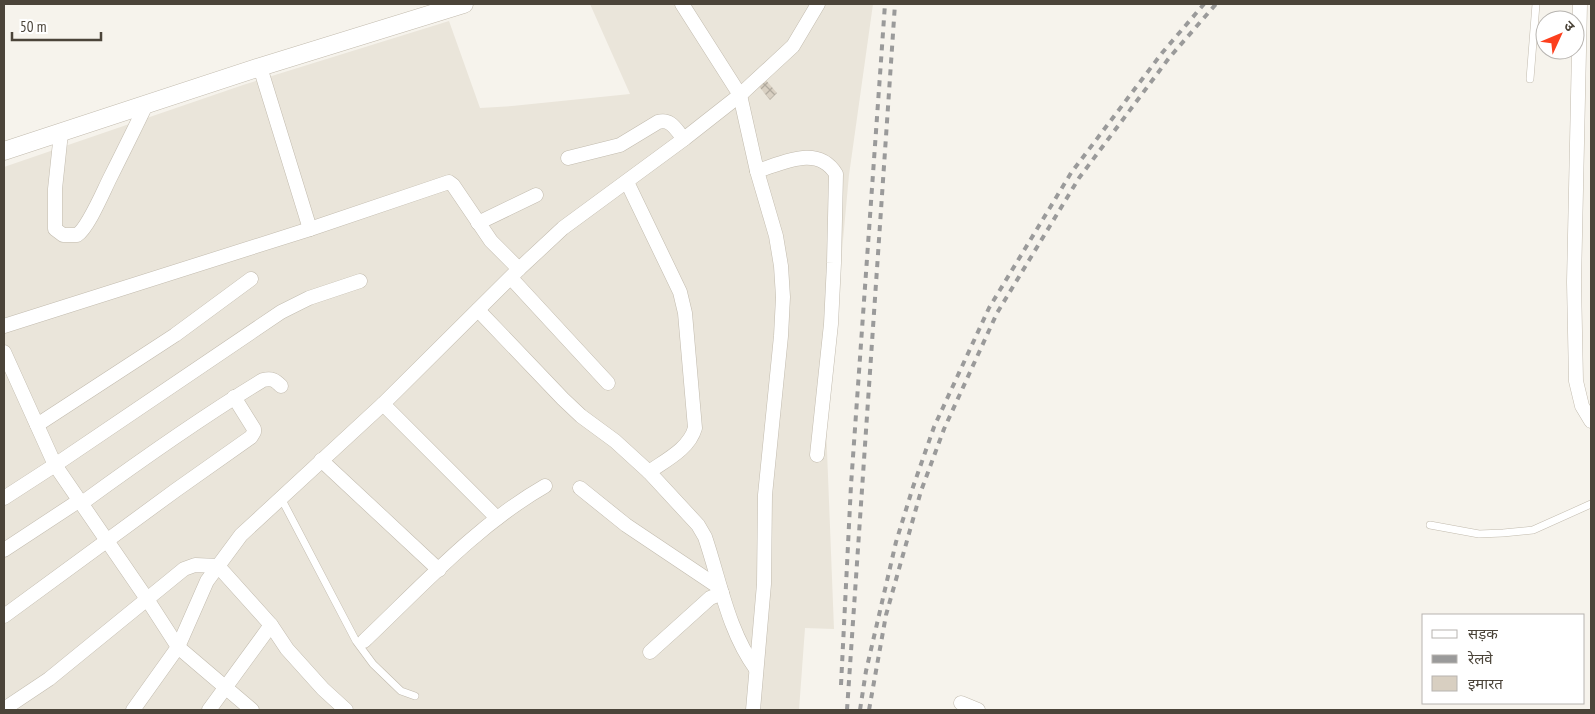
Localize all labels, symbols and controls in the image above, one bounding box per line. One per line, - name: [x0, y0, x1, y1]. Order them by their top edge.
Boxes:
- scale bar: [12, 10, 101, 42]
- north arrow: [1535, 10, 1585, 60]
- text: 50 m: [20, 17, 46, 36]
- text: उ: [1560, 17, 1579, 36]
- legend: [1422, 614, 1585, 704]
- text: सड़क: [1468, 624, 1498, 643]
- text: रेलवे: [1467, 649, 1493, 668]
- text: इमारत: [1468, 674, 1503, 693]

